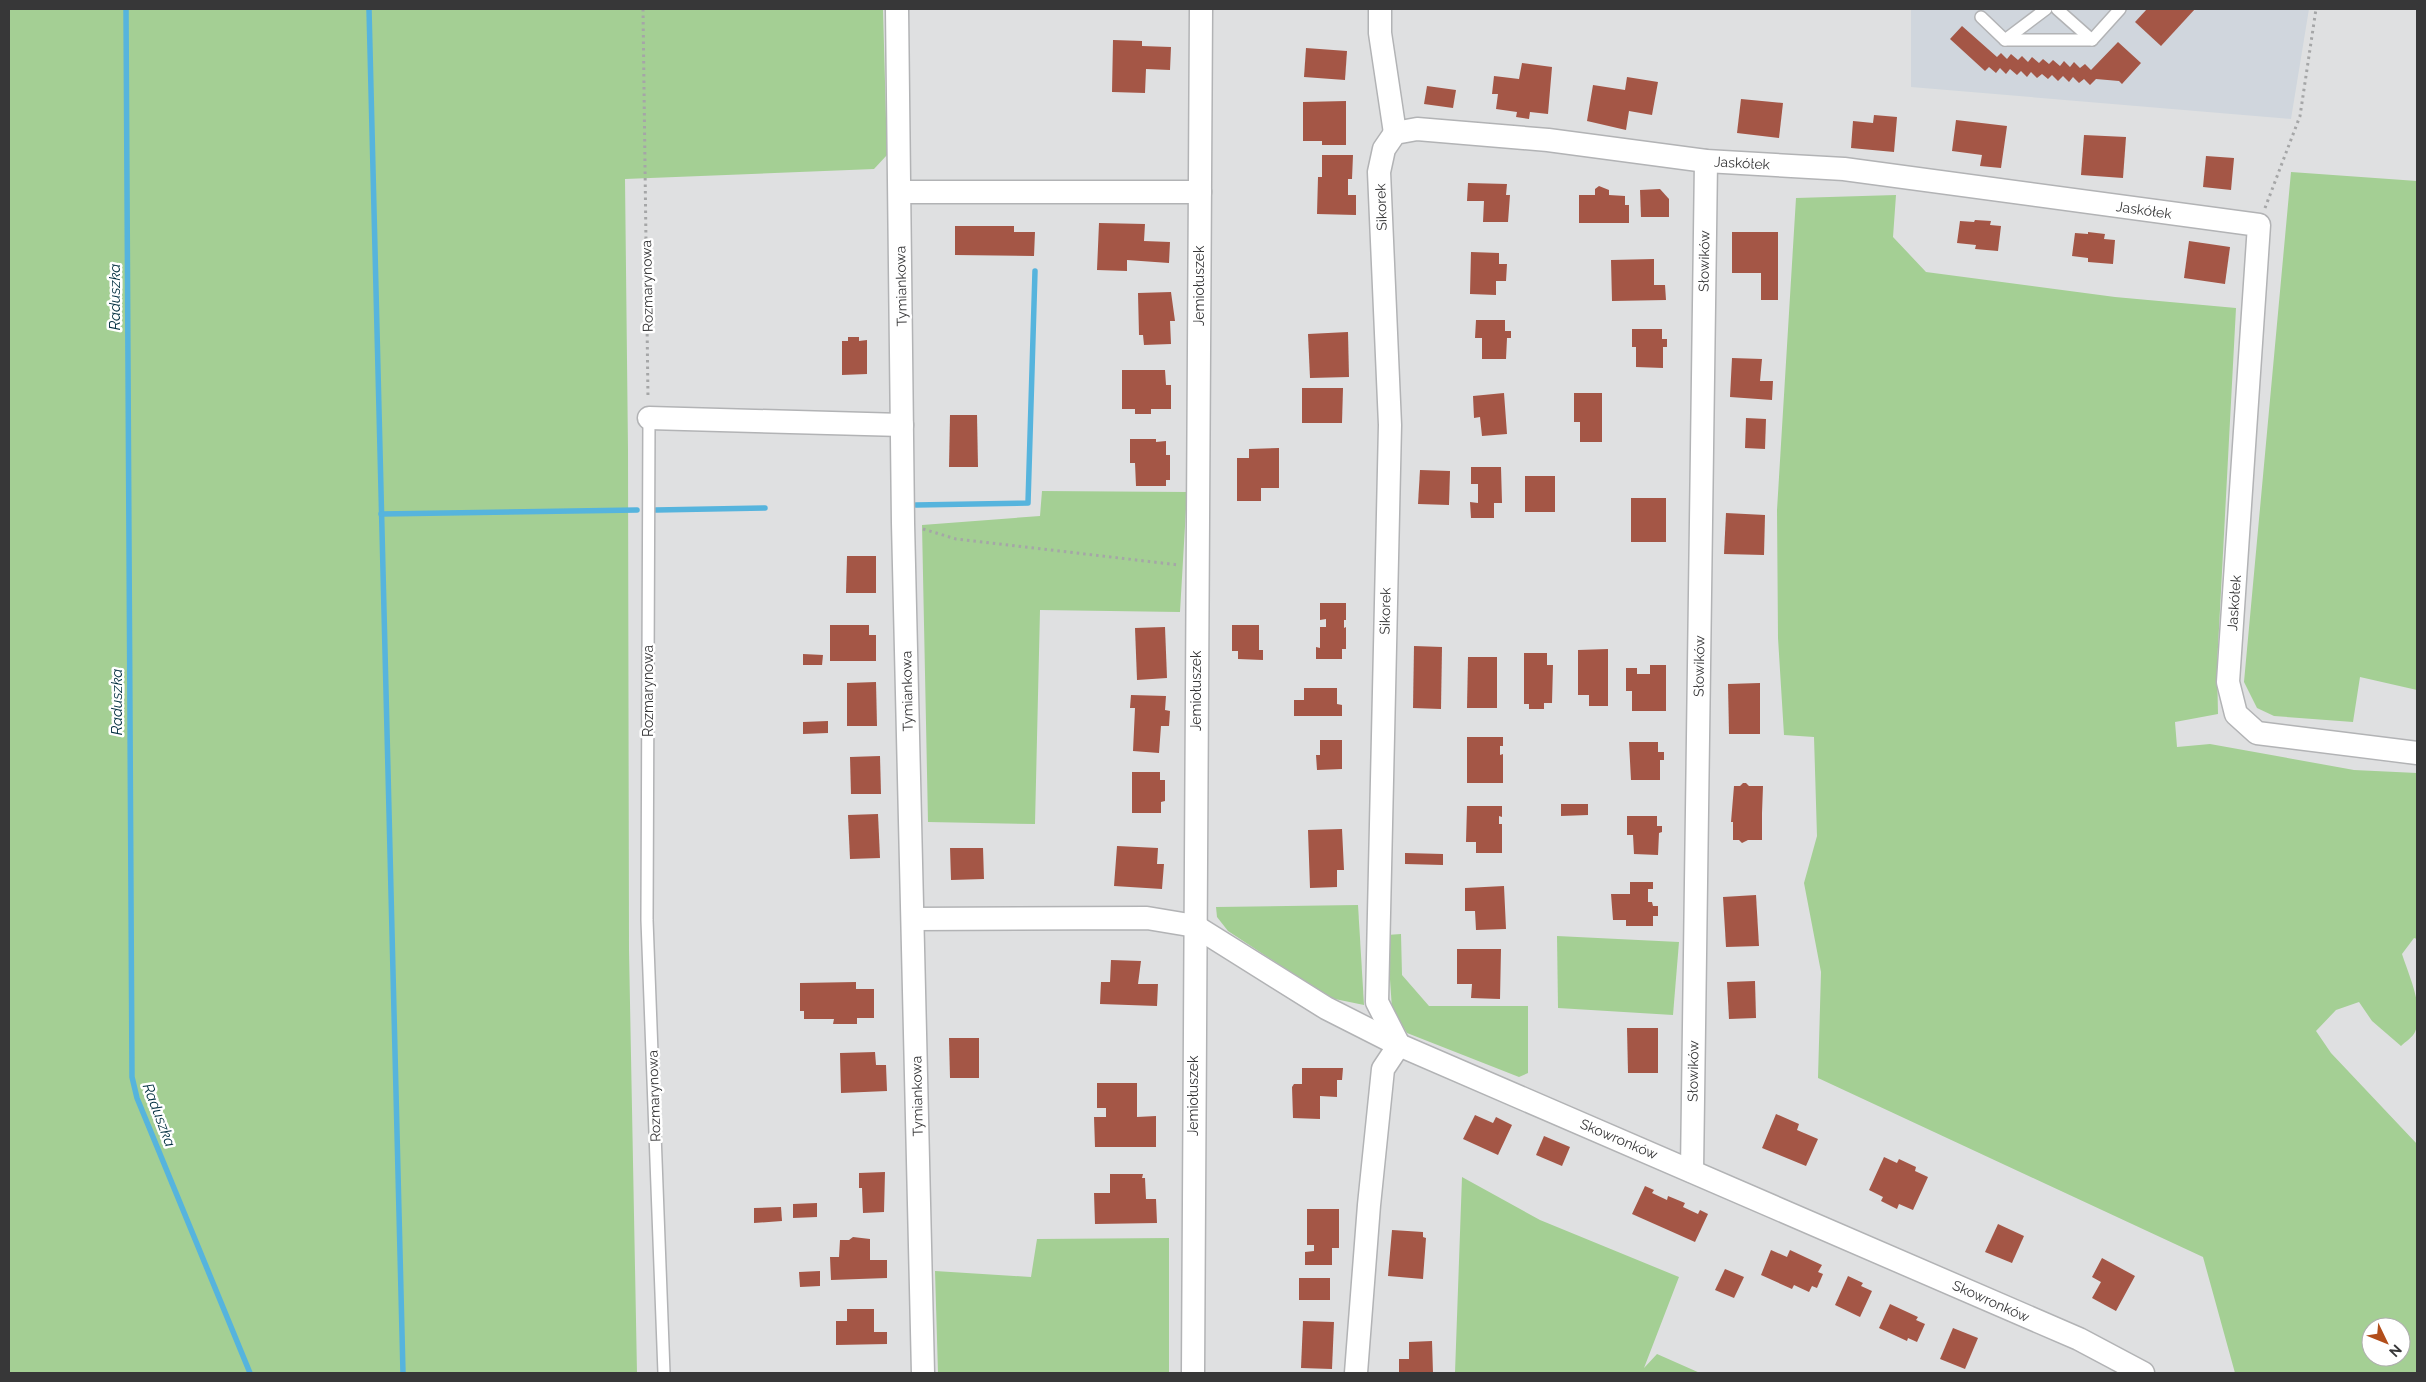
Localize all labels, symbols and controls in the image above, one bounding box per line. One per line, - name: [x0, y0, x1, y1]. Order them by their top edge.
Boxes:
- street label: Jaskółek: [1714, 154, 1771, 172]
- street label: Sikorek: [1372, 183, 1390, 231]
- street label: Jaskółek: [2115, 198, 2173, 222]
- street label: Słowików: [1695, 229, 1713, 292]
- street label: Rozmarynowa: [638, 240, 656, 332]
- street label: Jemiołuszek: [1191, 245, 1207, 326]
- street label: Tymiankowa: [892, 246, 910, 326]
- water label: Raduszka: [106, 264, 124, 330]
- street label: Jaskółek: [2224, 574, 2244, 632]
- street label: Sikorek: [1377, 587, 1393, 635]
- street label: Słowików: [1690, 634, 1708, 697]
- street label: Rozmarynowa: [640, 645, 656, 737]
- street label: Jemiołuszek: [1188, 650, 1204, 731]
- street label: Tymiankowa: [898, 651, 916, 731]
- water label: Raduszka: [108, 669, 126, 735]
- street label: Słowików: [1684, 1039, 1702, 1102]
- street label: Rozmarynowa: [644, 1050, 664, 1142]
- street label: Jemiołuszek: [1185, 1055, 1201, 1136]
- street label: Tymiankowa: [908, 1056, 926, 1136]
- water label: Raduszka: [139, 1081, 179, 1149]
- street label: Skowronków: [1578, 1115, 1661, 1163]
- street label: Skowronków: [1950, 1277, 2033, 1325]
- north arrow: [2361, 1317, 2411, 1367]
- text: N: [2386, 1342, 2405, 1360]

